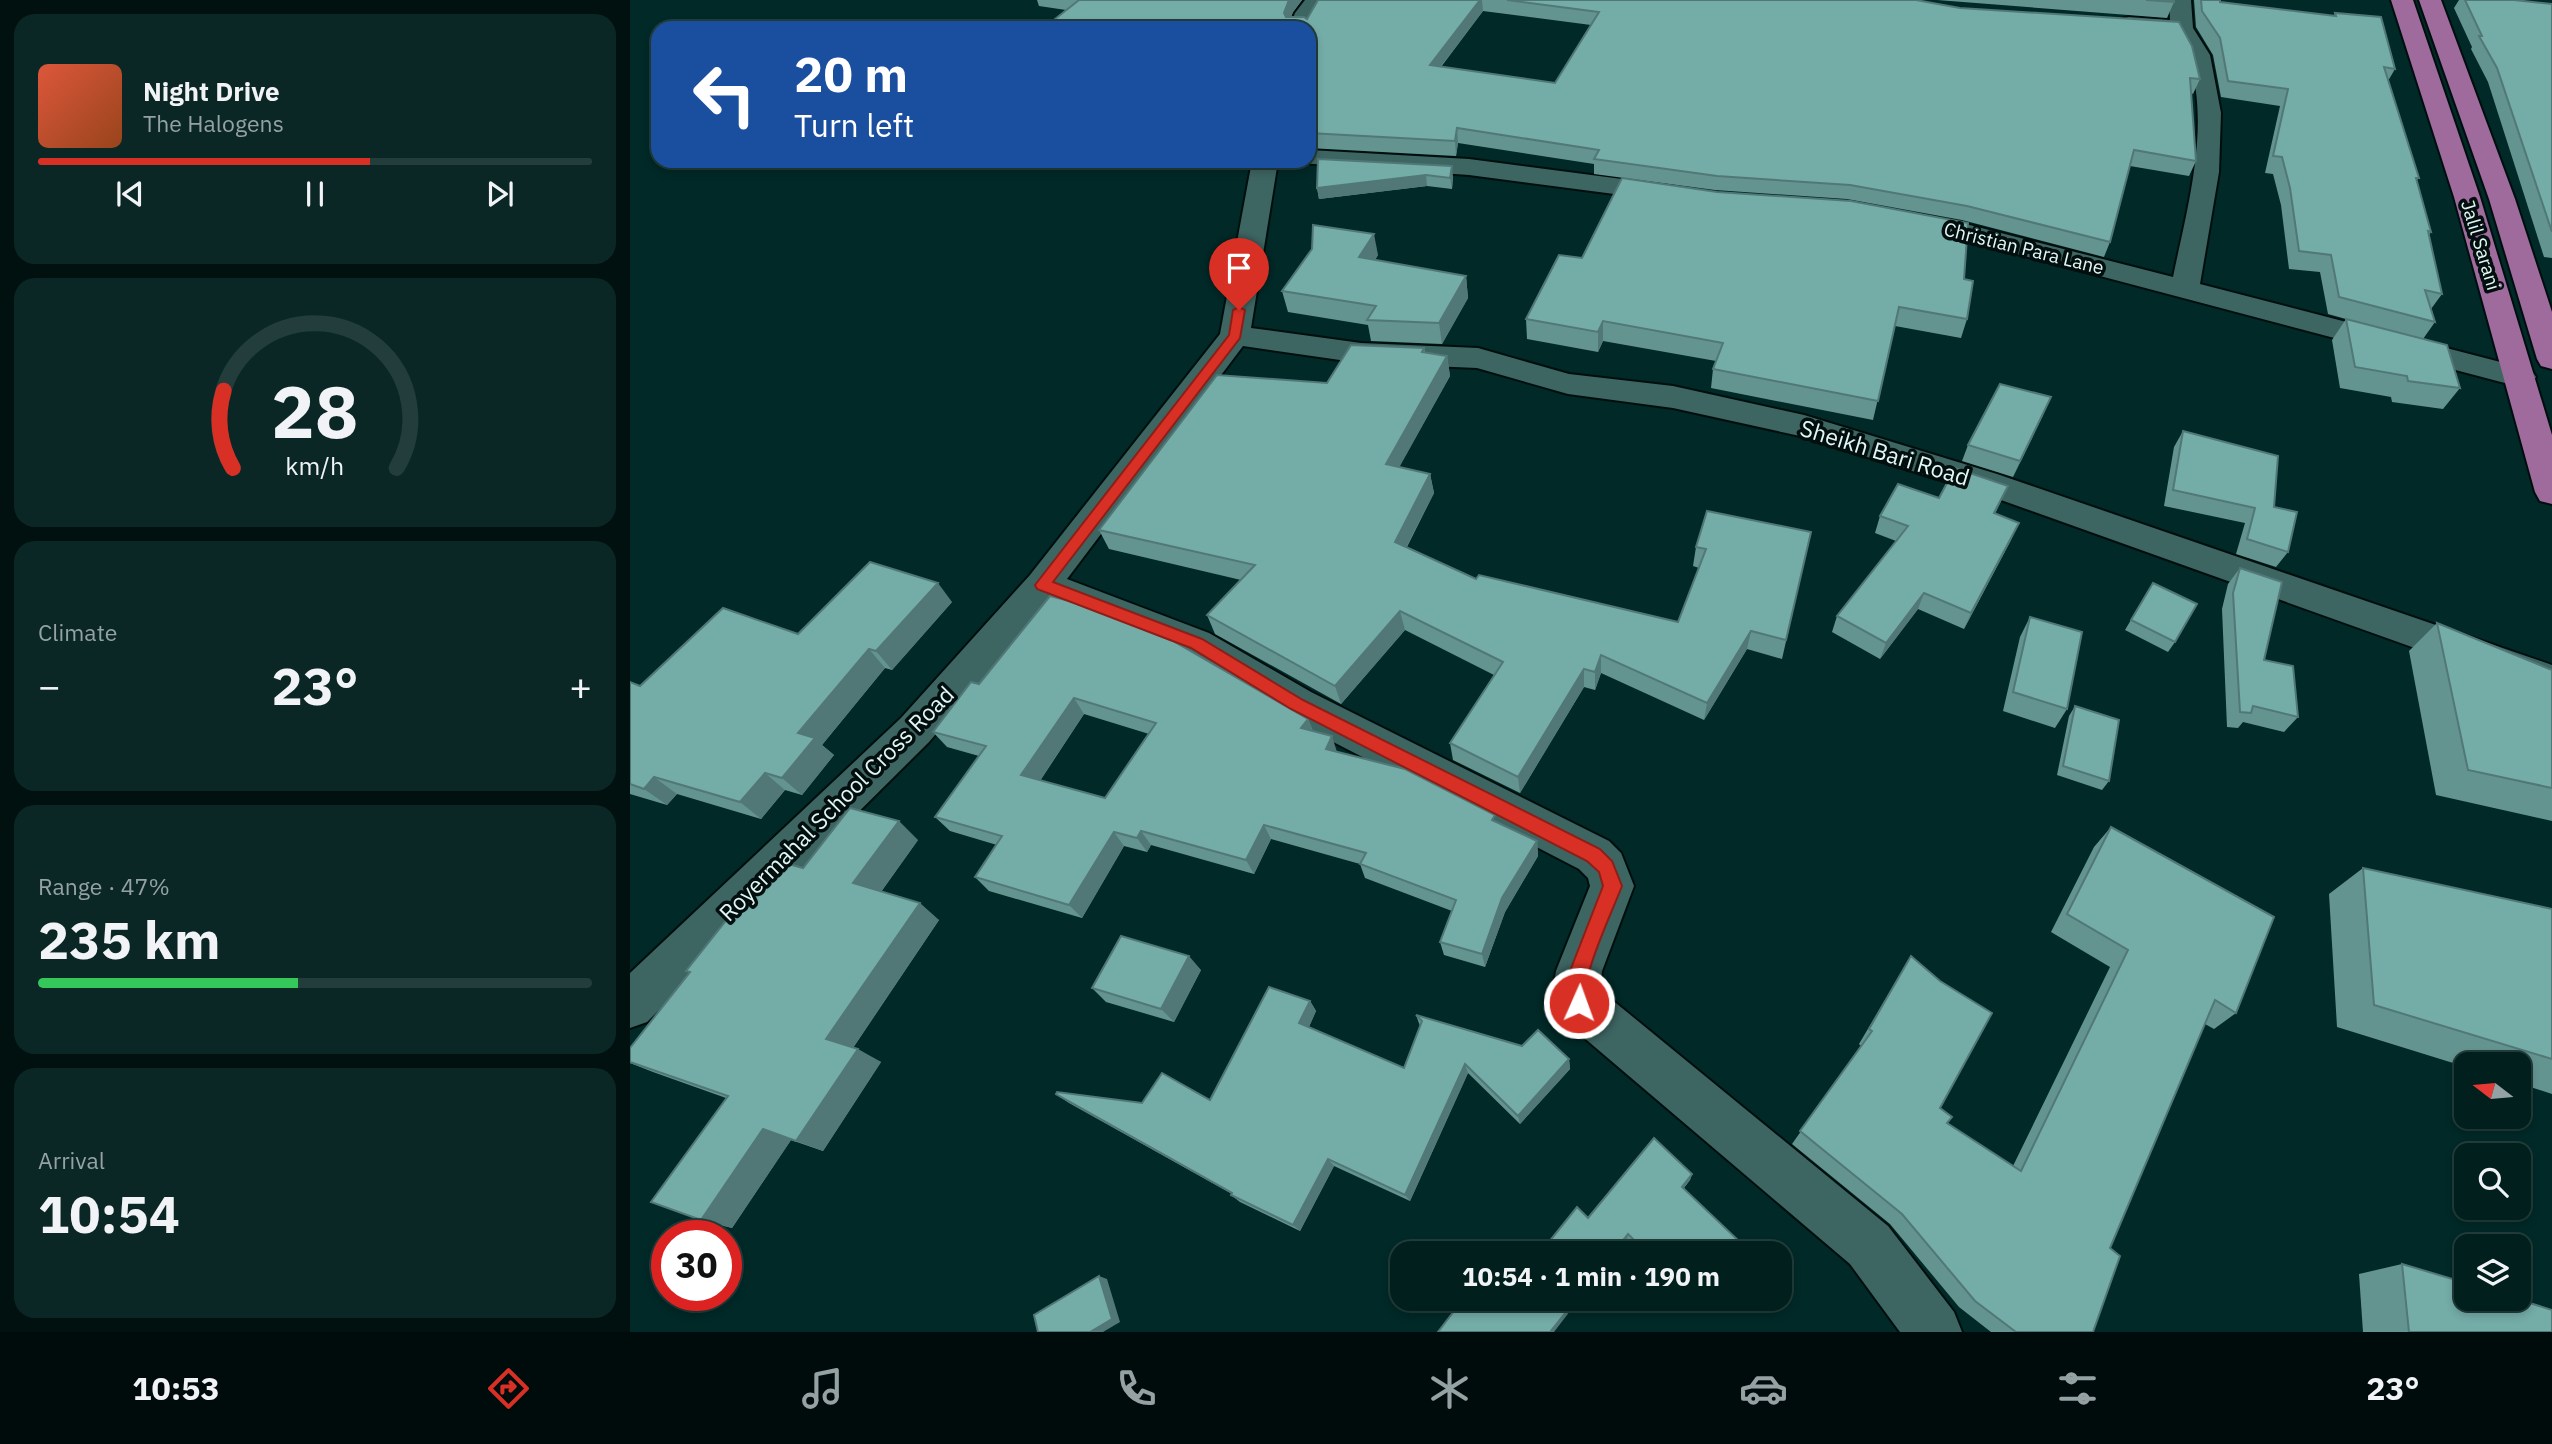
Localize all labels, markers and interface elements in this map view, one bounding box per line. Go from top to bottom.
text: 20 m [794,42,908,105]
icon: left [679,49,770,140]
text: Night Drive [143,74,280,108]
text: Turn left [794,104,914,146]
text: The Halogens [143,108,284,138]
icon: previous [111,175,149,213]
icon: pause [296,175,334,213]
icon: next [481,175,519,213]
street label: Jalil Sarani [2456,197,2506,293]
street label: Christian Para Lane [1941,216,2107,280]
pin [1209,238,1269,310]
icon: arrive [1220,249,1258,287]
text: 28 [271,364,359,459]
street label: Sheikh Bari Road [1797,412,1973,492]
text: km/h [286,449,344,482]
text: Climate [38,617,117,647]
text: 23° [272,652,358,719]
text: − [38,661,61,710]
text: + [569,661,592,710]
street label: Royermahal School Cross Road [712,679,960,927]
text: Range · 47% [38,871,170,901]
text: 235 km [38,906,220,973]
position arrow [1542,966,1616,1040]
north arrow [2454,1052,2530,1129]
map controls [2454,1052,2531,1311]
button: search [2454,1143,2531,1220]
text: Arrival [38,1145,105,1175]
text: 10:54 [38,1180,180,1247]
speed limit sign: 30 [651,1220,742,1311]
button: layers [2454,1234,2531,1311]
text: 10:54 · 1 min · 190 m [1462,1259,1720,1293]
icon: directions [484,1364,533,1413]
icon: music [798,1364,847,1413]
icon: phone [1112,1364,1161,1413]
icon: climate [1425,1364,1474,1413]
icon: car [1739,1364,1788,1413]
icon: filters [2053,1364,2102,1413]
text: 10:53 [132,1367,220,1409]
text: 23° [2366,1367,2420,1409]

